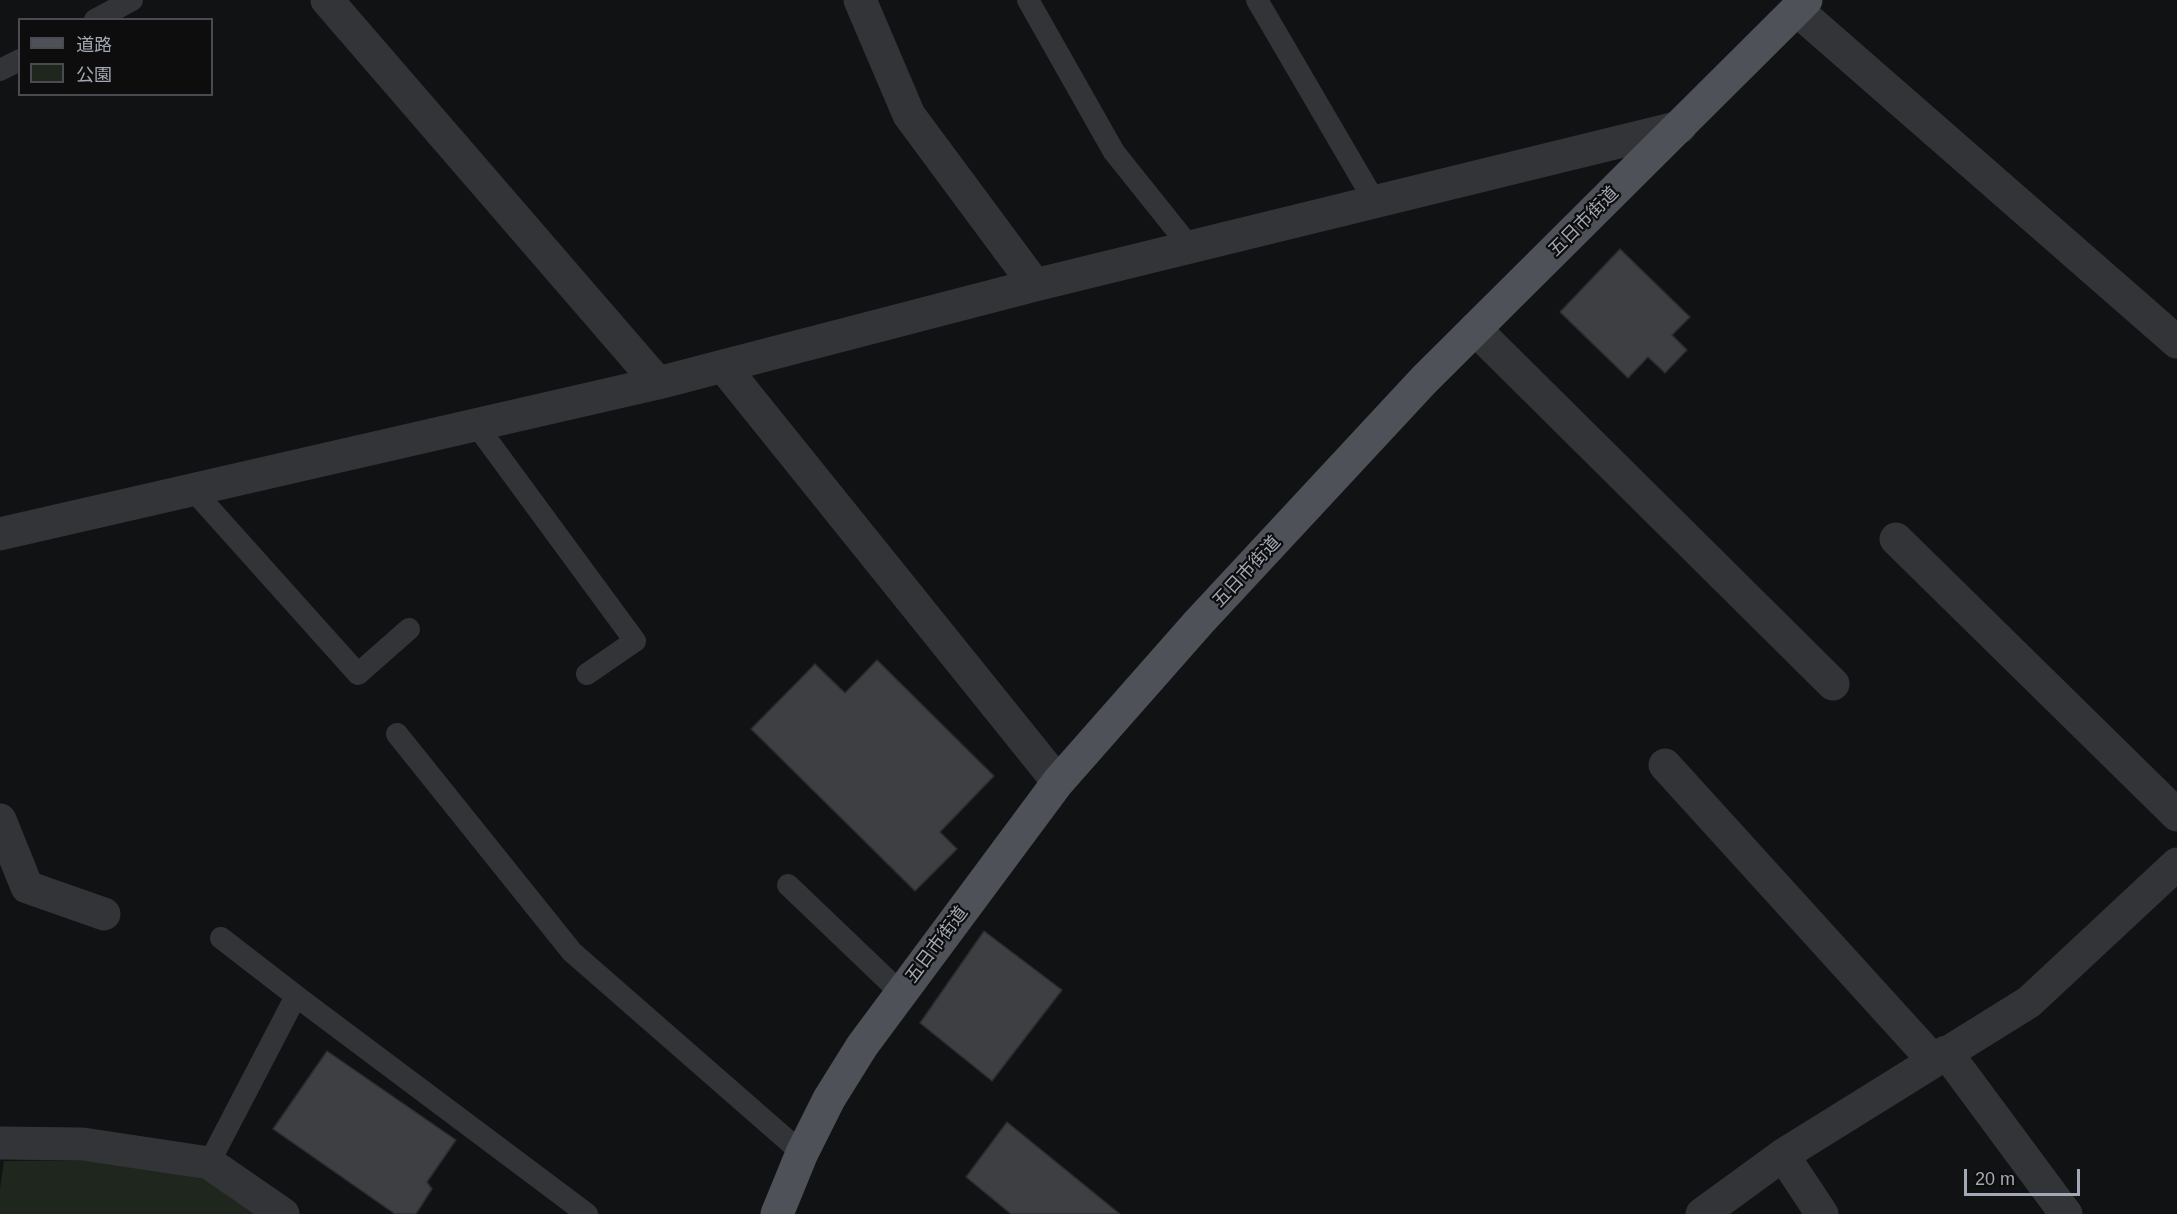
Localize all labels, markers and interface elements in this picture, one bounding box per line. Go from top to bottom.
legend [18,18,213,96]
text: 道路 [76,35,112,55]
text: 公園 [76,65,112,85]
street label: 五日市街道 [1545,183,1623,261]
street label: 五日市街道 [1208,532,1286,612]
street label: 五日市街道 [901,903,973,987]
scale bar [1967,1157,2082,1195]
text: 20 m [1975,1169,2015,1189]

